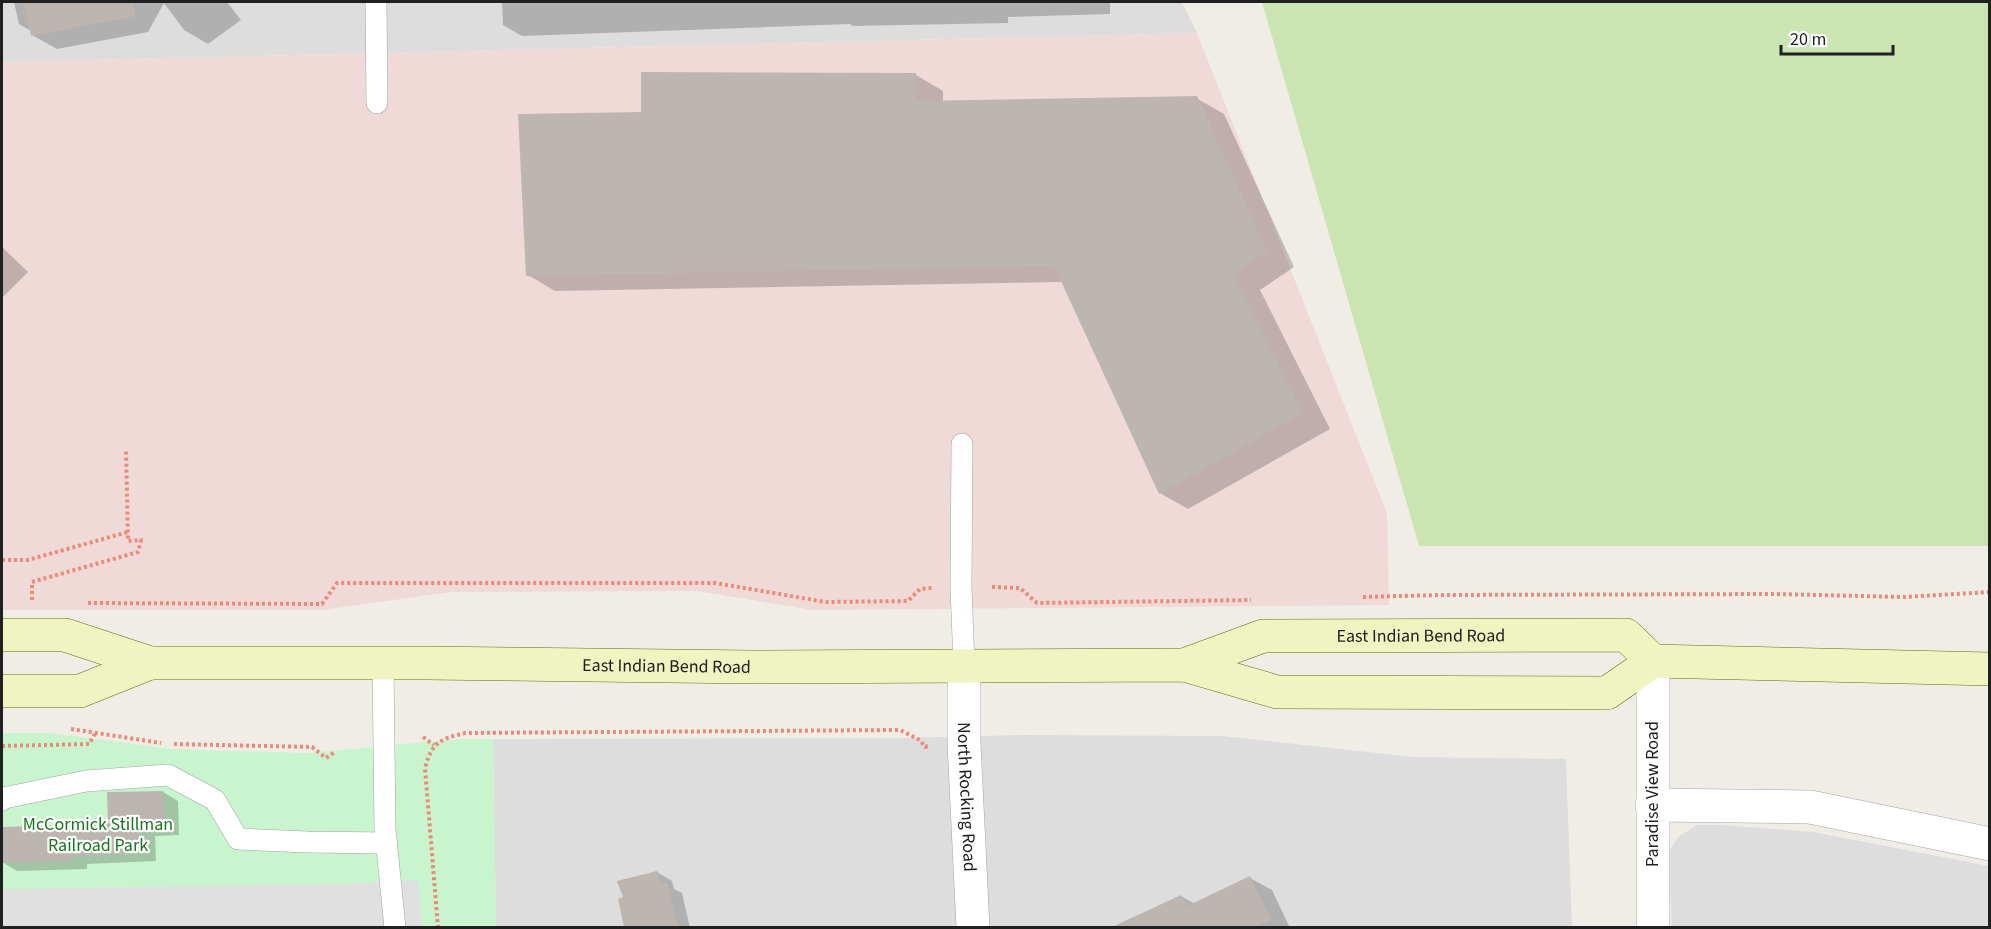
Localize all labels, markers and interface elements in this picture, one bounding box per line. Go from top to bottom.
scale bar [1781,18,1894,56]
text: 20 m [1790,27,1826,52]
street label: East Indian Bend Road [1336,623,1505,648]
street label: East Indian Bend Road [582,652,751,679]
street label: Paradise View Road [1640,721,1665,867]
street label: North Rocking Road [952,722,983,872]
park label: McCormick Stillman Railroad Park [23,812,173,858]

